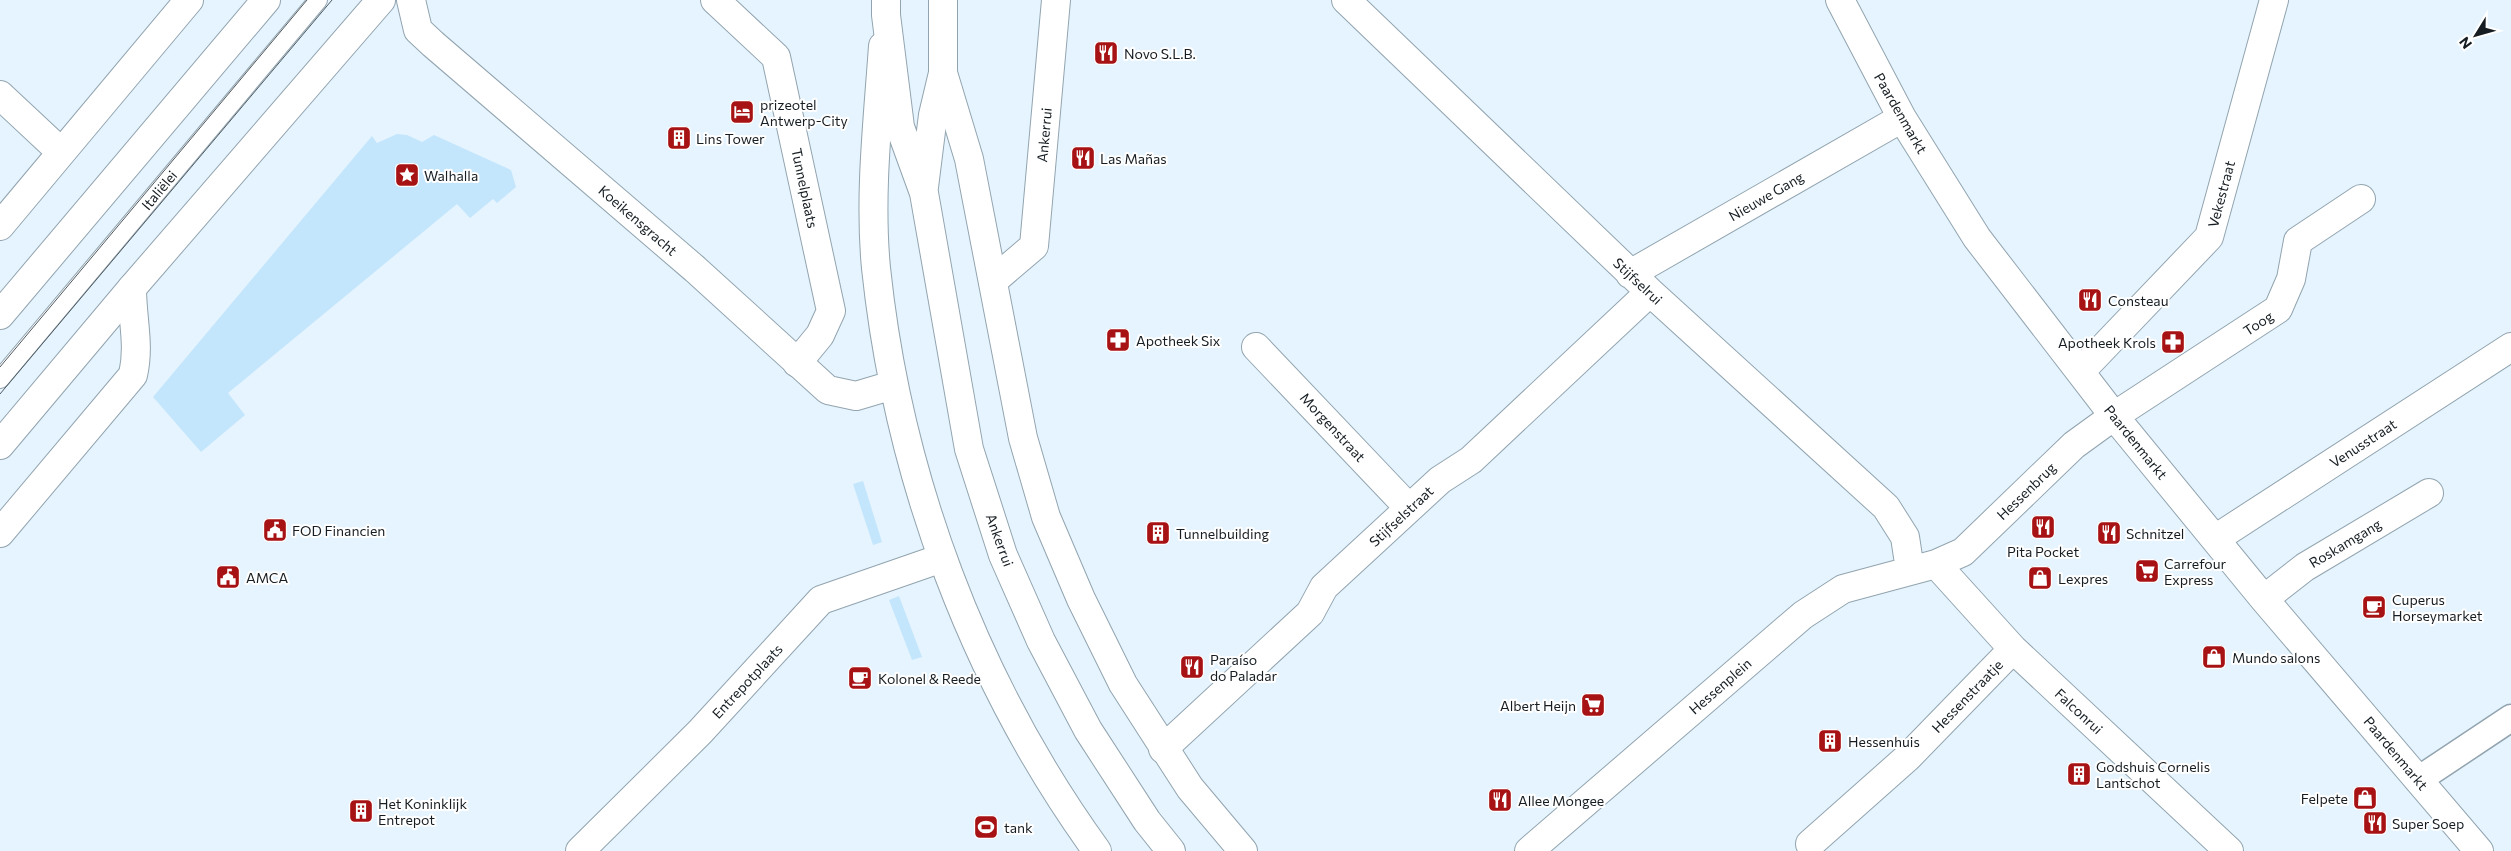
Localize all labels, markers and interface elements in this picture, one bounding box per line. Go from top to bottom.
north arrow [2451,10,2501,60]
text: N [2455,34,2475,52]
restaurant icon: Novo S.L.B. [1093,40,1119,66]
place label: Novo S.L.B. [1124,45,1196,62]
street label: Paardenmarkt [1871,69,1931,157]
place label: prizeotel Antwerp-City [760,96,848,129]
hotel icon: prizeotel Antwerp-City [729,99,755,125]
street label: Ankerrui [1033,107,1055,163]
building icon: Lins Tower [666,125,692,151]
place label: Lins Tower [696,130,765,147]
restaurant icon: Las Mañas [1070,145,1096,171]
street label: Tunnelplaats [788,147,822,229]
place label: Las Mañas [1100,150,1167,167]
street label: Vekestraat [2204,158,2238,229]
place icon: Walhalla [394,162,420,188]
street label: Italiëlei [138,167,180,213]
place label: Walhalla [424,167,478,184]
street label: Nieuwe Gang [1726,168,1807,224]
street label: Koeikensgracht [595,181,681,259]
street label: Stijfselrui [1610,254,1666,308]
restaurant icon: Consteau [2077,287,2103,313]
place label: Consteau [2108,292,2168,309]
street label: Toog [2240,307,2276,339]
pharmacy icon: Apotheek Six [1105,327,1131,353]
pharmacy icon: Apotheek Krols [2160,329,2186,355]
place label: Apotheek Six [1136,332,1221,349]
place label: Apotheek Krols [2058,334,2156,351]
street label: Morgenstraat [1297,389,1369,465]
street label: Paardenmarkt [2101,401,2171,483]
street label: Venusstraat [2326,415,2400,471]
street label: Hessenbrug [1993,458,2059,523]
street label: Stijfselstraat [1365,482,1437,550]
street label: Ankerrui [983,511,1017,569]
restaurant icon: Pita Pocket [2030,514,2056,540]
street label: Roskamgang [2306,515,2384,571]
public building icon: FOD Financien [262,517,288,543]
building icon: Tunnelbuilding [1145,520,1171,546]
restaurant icon: Schnitzel [2096,520,2122,546]
place label: FOD Financien [292,522,385,539]
place label: Tunnelbuilding [1176,525,1270,542]
place label: Schnitzel [2126,525,2184,542]
place label: Pita Pocket [2007,543,2079,560]
place label: Carrefour Express [2164,555,2227,588]
supermarket icon: Carrefour Express [2134,558,2160,584]
public building icon: AMCA [215,564,241,590]
shop icon: Lexpres [2027,565,2053,591]
place label: AMCA [246,569,288,586]
place label: Lexpres [2058,570,2108,587]
place label: Cuperus Horseymarket [2392,591,2483,624]
cafe icon: Cuperus Horseymarket [2361,594,2387,620]
street label: Entrepotplaats [708,640,786,722]
shop icon: Mundo salons [2201,644,2227,670]
place label: Mundo salons [2232,649,2320,666]
place label: Paraíso do Paladar [1210,651,1278,684]
restaurant icon: Paraíso do Paladar [1179,654,1205,680]
street label: Hessenplein [1685,654,1755,718]
street label: Hessenstraatje [1928,656,2006,736]
cafe icon: Kolonel & Reede [847,665,873,691]
place label: Kolonel & Reede [878,670,981,687]
street label: Falconrui [2052,685,2106,737]
supermarket icon: Albert Heijn [1580,692,1606,718]
place label: Albert Heijn [1500,697,1576,714]
street label: Paardenmarkt [2360,713,2432,793]
building icon: Hessenhuis [1817,728,1843,754]
place label: Hessenhuis [1848,733,1920,750]
place label: Godshuis Cornelis Lantschot [2096,758,2210,791]
building icon: Godshuis Cornelis Lantschot [2066,761,2092,787]
shop icon: Felpete [2352,785,2378,811]
restaurant icon: Allee Mongee [1487,787,1513,813]
place label: Felpete [2301,790,2348,807]
place label: Allee Mongee [1518,792,1604,809]
place label: Het Koninklijk Entrepot [378,795,467,828]
building icon: Het Koninklijk Entrepot [348,798,374,824]
restaurant icon: Super Soep [2362,810,2388,836]
sports icon: tank [973,814,999,840]
place label: Super Soep [2392,815,2464,832]
place label: tank [1004,819,1033,836]

